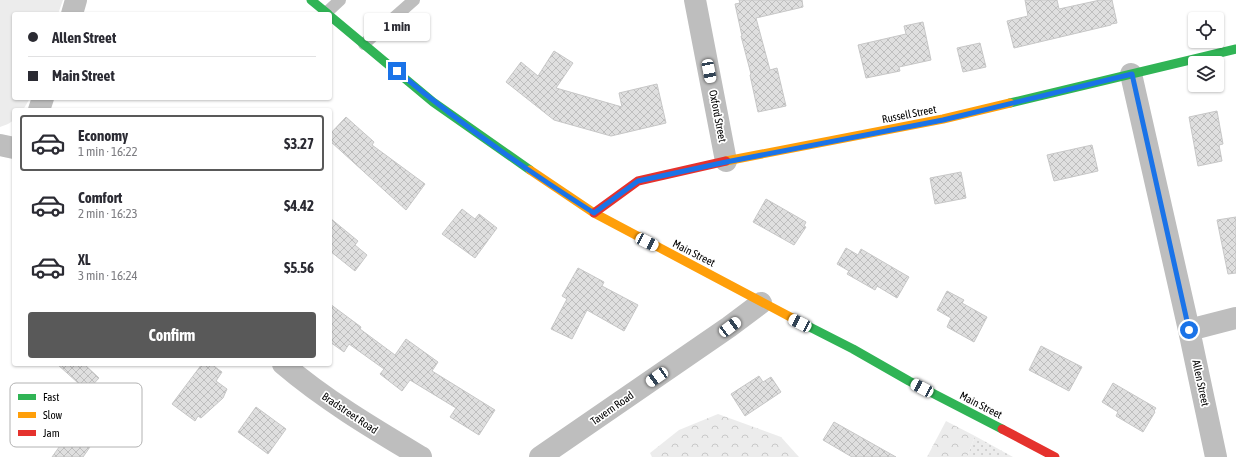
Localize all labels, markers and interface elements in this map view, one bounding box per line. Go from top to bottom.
map controls [1188,12,1224,92]
button: locate [1188,12,1224,48]
callout: 1 min [364,13,430,41]
text: 1 min [384,19,410,34]
text: Allen Street [52,29,116,46]
button: layers [1188,56,1224,92]
car [701,58,717,84]
route end [388,62,406,80]
text: Main Street [52,67,115,84]
street label: Oxford Street [707,89,729,143]
street label: Russell Street [881,103,937,125]
icon: car [30,125,66,161]
text: Economy [78,127,128,144]
text: $3.27 [284,135,314,152]
text: 1 min · 16:22 [78,144,138,159]
icon: car [30,187,66,223]
text: Comfort [78,189,122,206]
text: $4.42 [284,197,314,214]
text: 2 min · 16:23 [78,206,138,221]
car [634,231,660,253]
street label: Main Street [671,237,717,269]
icon: car [30,249,66,285]
text: XL [78,251,91,268]
text: $5.56 [284,259,314,276]
text: 3 min · 16:24 [78,268,138,283]
button: Confirm [28,312,316,358]
car [787,312,813,334]
car [717,315,743,339]
route start [1180,321,1198,339]
street label: Allen Street [1190,359,1212,407]
car [644,365,670,389]
car [909,377,935,399]
legend [10,383,142,447]
street label: Tavern Road [588,389,636,427]
street label: Main Street [958,389,1004,421]
street label: Bradstreet Road [320,390,380,436]
text: Fast [43,391,59,403]
text: Slow [43,409,62,421]
text: Jam [43,427,60,439]

